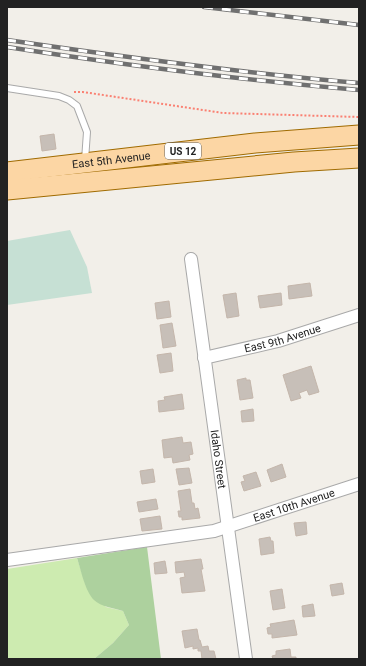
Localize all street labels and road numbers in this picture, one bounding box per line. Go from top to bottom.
road number: US 12 [165,143,201,159]
street label: East 5th Avenue [71,149,151,171]
street label: East 9th Avenue [243,321,323,355]
street label: Idaho Street [208,429,229,490]
street label: East 10th Avenue [251,486,337,524]

